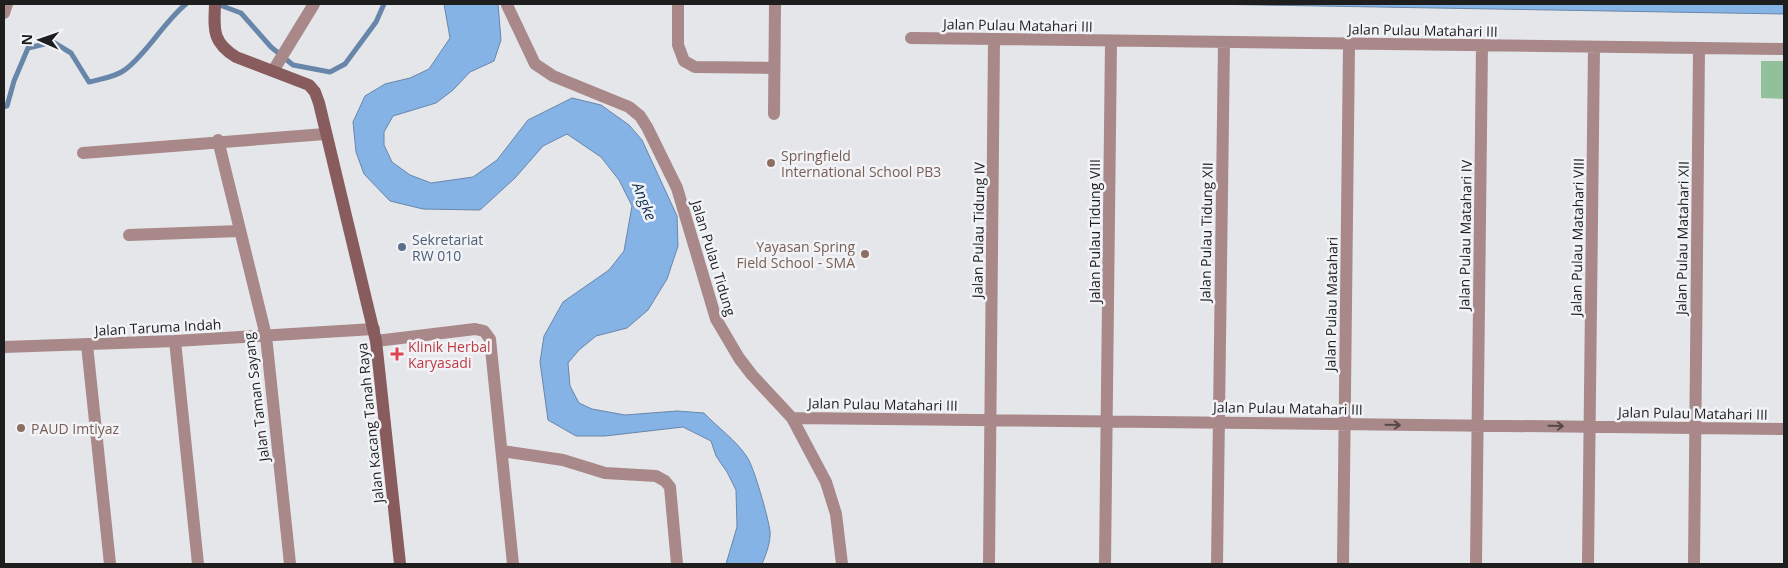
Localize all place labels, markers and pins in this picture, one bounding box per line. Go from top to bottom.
place label: Springfield International School PB3 [781,146,941,181]
marker: Springfield International School PB3 [765,157,777,169]
place label: Sekretariat RW 010 [412,230,483,265]
place label: Yayasan Spring Field School - SMA [736,237,855,272]
marker: Sekretariat RW 010 [396,241,408,253]
marker: Yayasan Spring Field School - SMA [859,248,871,260]
place label: Klinik Herbal Karyasadi [408,337,491,372]
marker: Klinik Herbal Karyasadi [390,347,404,361]
place label: PAUD Imtiyaz [31,419,119,438]
marker: PAUD Imtiyaz [15,422,27,434]

